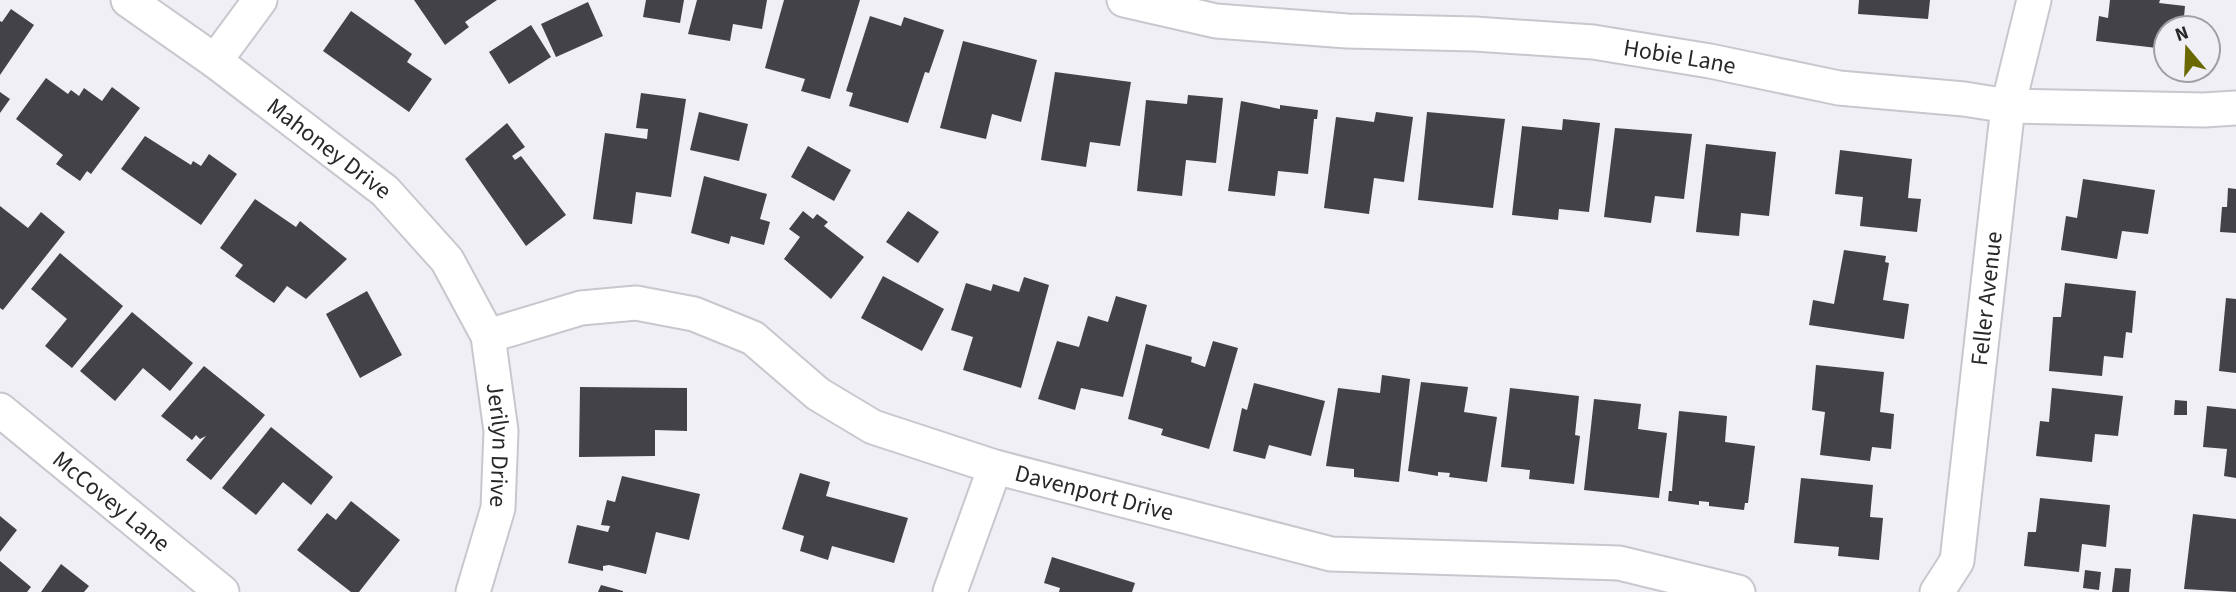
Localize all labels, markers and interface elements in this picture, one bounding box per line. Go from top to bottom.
north arrow [2152,14,2222,84]
text: N [2172,20,2192,49]
street label: Hobie Lane [1621,30,1739,84]
street label: Mahoney Drive [259,90,399,208]
street label: Feller Avenue [1962,230,2012,367]
street label: Jerilyn Drive [477,380,518,508]
street label: McCovey Lane [45,443,177,561]
street label: Davenport Drive [1011,456,1177,531]

